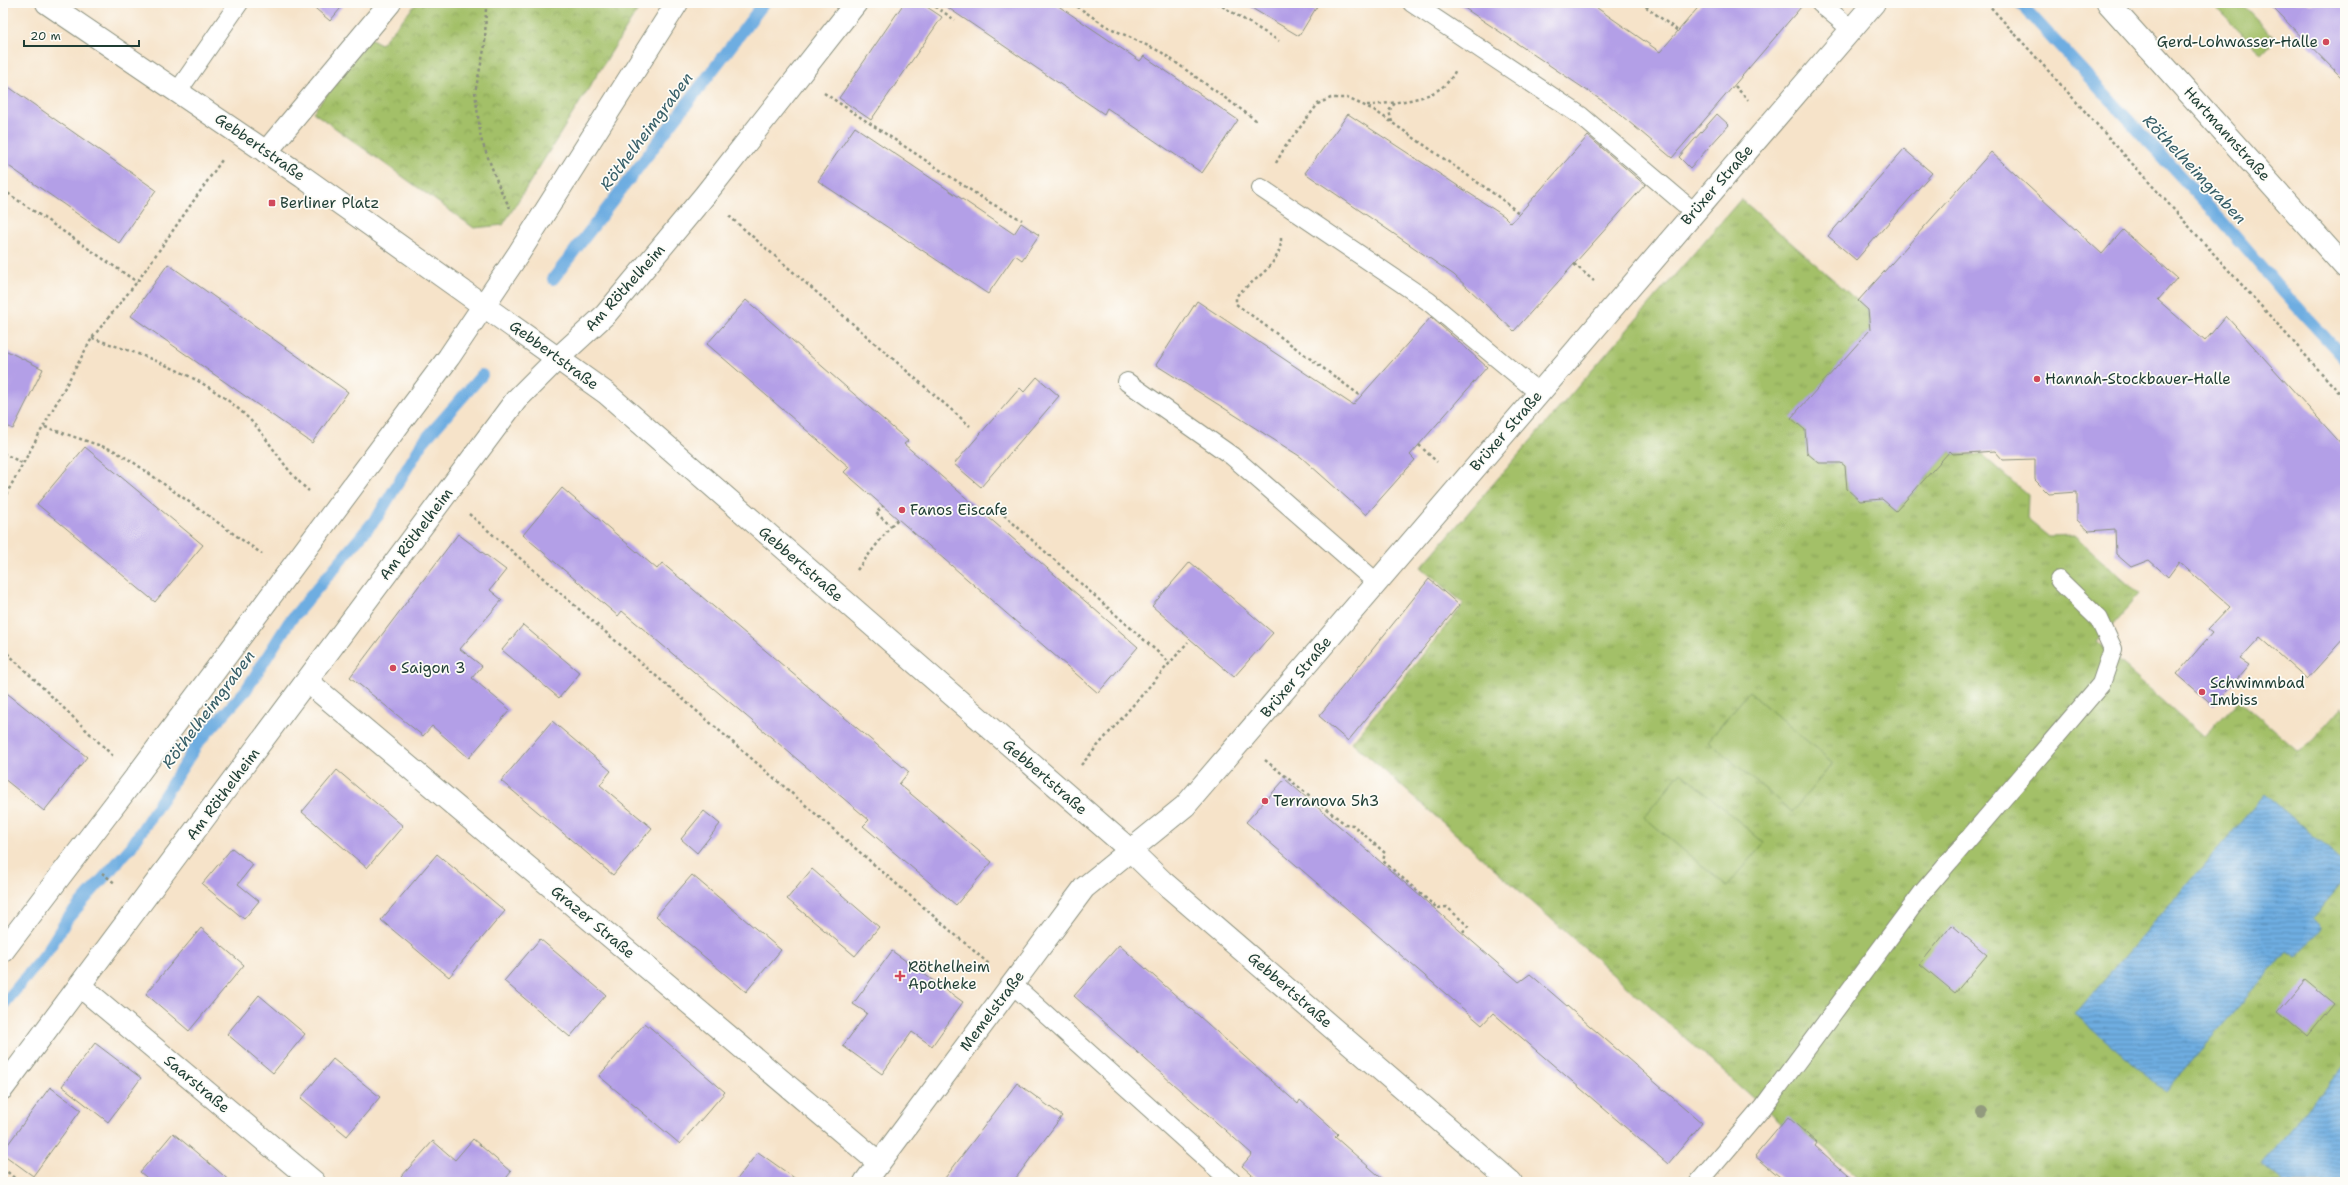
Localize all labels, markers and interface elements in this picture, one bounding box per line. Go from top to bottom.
scale bar [24,22,139,48]
text: 20 m [30,28,61,44]
place label: Gerd-Lohwasser-Halle [2157,32,2318,52]
marker: Gerd-Lohwasser-Halle [2321,37,2331,47]
water label: Röthelheimgraben [595,68,698,195]
street label: Hartmannstraße [2179,83,2275,185]
street label: Gebbertstraße [211,108,309,186]
water label: Röthelheimgraben [2138,110,2251,229]
street label: Brüxer Straße [1676,140,1758,230]
place label: Berliner Platz [280,193,379,213]
marker: Berliner Platz [267,198,277,208]
street label: Am Röthelheim [581,240,669,336]
street label: Gebbertstraße [505,316,603,394]
place label: Hannah-Stockbauer-Halle [2045,369,2231,389]
marker: Hannah-Stockbauer-Halle [2032,374,2042,384]
street label: Brüxer Straße [1465,386,1547,476]
street label: Am Röthelheim [375,484,457,584]
place label: Fanos Eiscafe [910,500,1008,520]
marker: Fanos Eiscafe [897,505,907,515]
street label: Gebbertstraße [754,522,848,606]
street label: Brüxer Straße [1256,632,1336,722]
water label: Röthelheimgraben [157,646,260,773]
place label: Saigon 3 [401,658,465,678]
marker: Saigon 3 [388,663,398,673]
place label: Schwimmbad Imbiss [2210,673,2305,710]
marker: Schwimmbad Imbiss [2197,687,2207,697]
street label: Gebbertstraße [998,735,1092,819]
street label: Am Röthelheim [182,744,264,844]
place label: Terranova 5h3 [1273,791,1379,811]
marker: Terranova 5h3 [1260,796,1270,806]
street label: Grazer Straße [547,881,639,963]
street label: Gebbertstraße [1243,948,1337,1032]
place label: Röthelheim Apotheke [908,957,990,994]
street label: Memelstraße [955,967,1029,1055]
marker: Röthelheim Apotheke [895,971,905,981]
street label: Saarstraße [160,1051,234,1117]

